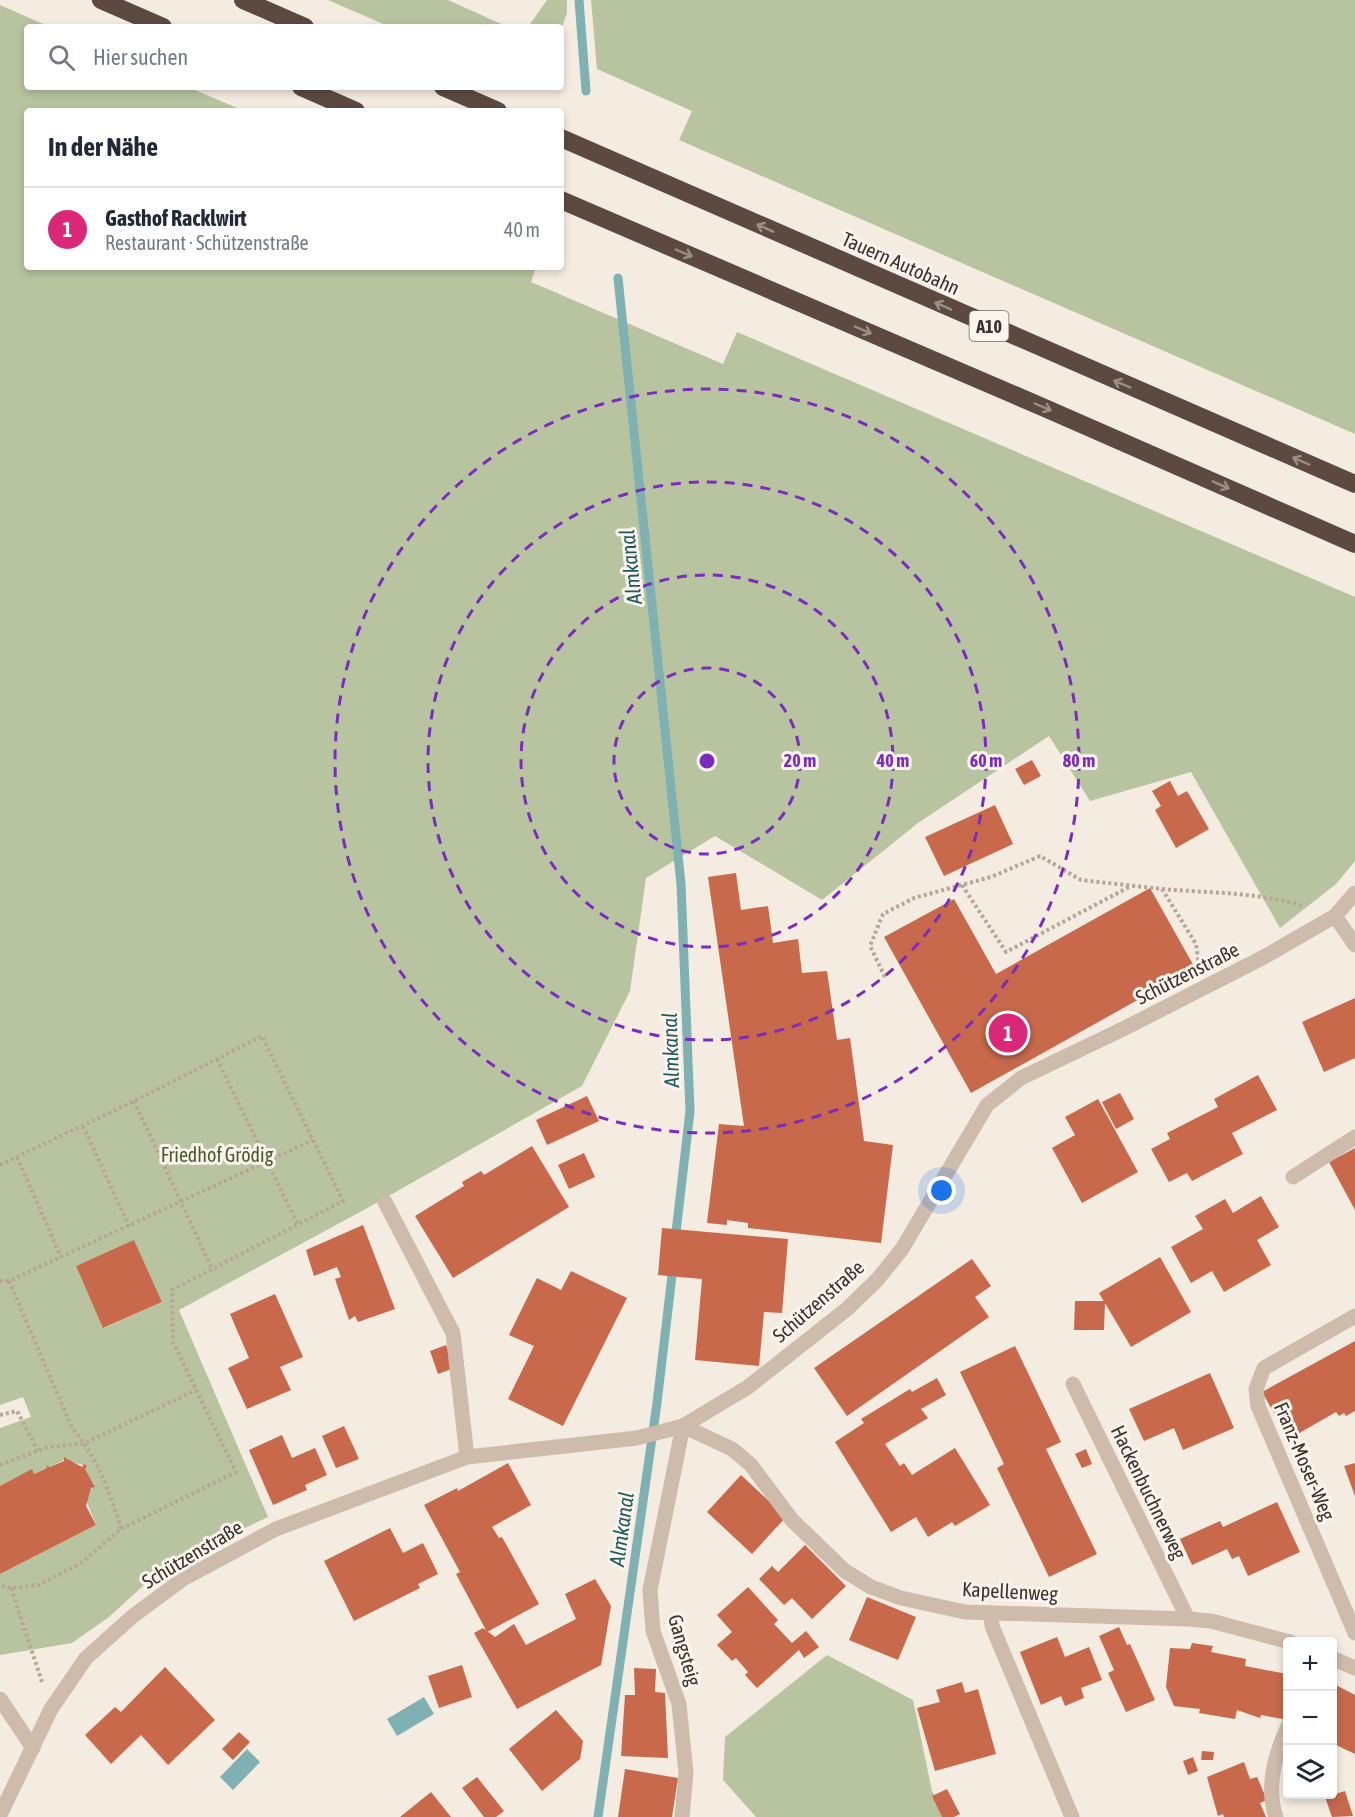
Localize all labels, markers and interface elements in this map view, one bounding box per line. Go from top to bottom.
search box [24,24,564,90]
icon: search [45,41,78,74]
text: Hier suchen [93,44,188,70]
text: In der Nähe [48,132,158,162]
text: Gasthof Racklwirt [105,205,247,231]
text: 1 [63,218,72,241]
text: 40 m [504,218,540,241]
one-way arrow [756,222,774,233]
street label: Tauern Autobahn [839,227,963,299]
text: Restaurant · Schützenstraße [105,231,309,254]
one-way arrow [675,248,693,259]
one-way arrow [935,300,953,311]
road number: A10 [970,311,1008,341]
one-way arrow [854,325,872,336]
one-way arrow [1114,377,1132,389]
one-way arrow [1033,402,1051,413]
one-way arrow [1293,455,1311,466]
one-way arrow [1212,480,1230,492]
water label: Almkanal [614,528,646,607]
text: 20 m [784,750,816,771]
text: 40 m [876,750,909,771]
text: 60 m [970,750,1002,771]
text: 80 m [1063,750,1095,771]
centre of rings [697,751,717,771]
street label: Schützenstraße [1132,937,1242,1009]
pin: 1 [988,1010,1028,1056]
water label: Almkanal [657,1012,683,1089]
park label: Friedhof Grödig [161,1143,274,1166]
your location [927,1176,956,1205]
street label: Schützenstraße [768,1255,868,1347]
street label: Franz-Moser-Weg [1270,1399,1340,1524]
street label: Hackenbuchnerweg [1107,1421,1191,1563]
water label: Almkanal [604,1490,638,1569]
street label: Schützenstraße [138,1515,246,1593]
street label: Kapellenweg [962,1577,1059,1605]
street label: Gangsteig [664,1612,706,1689]
map controls [1283,1637,1337,1799]
button: + [1283,1637,1337,1691]
button: − [1283,1691,1337,1745]
button: layers [1283,1745,1337,1799]

